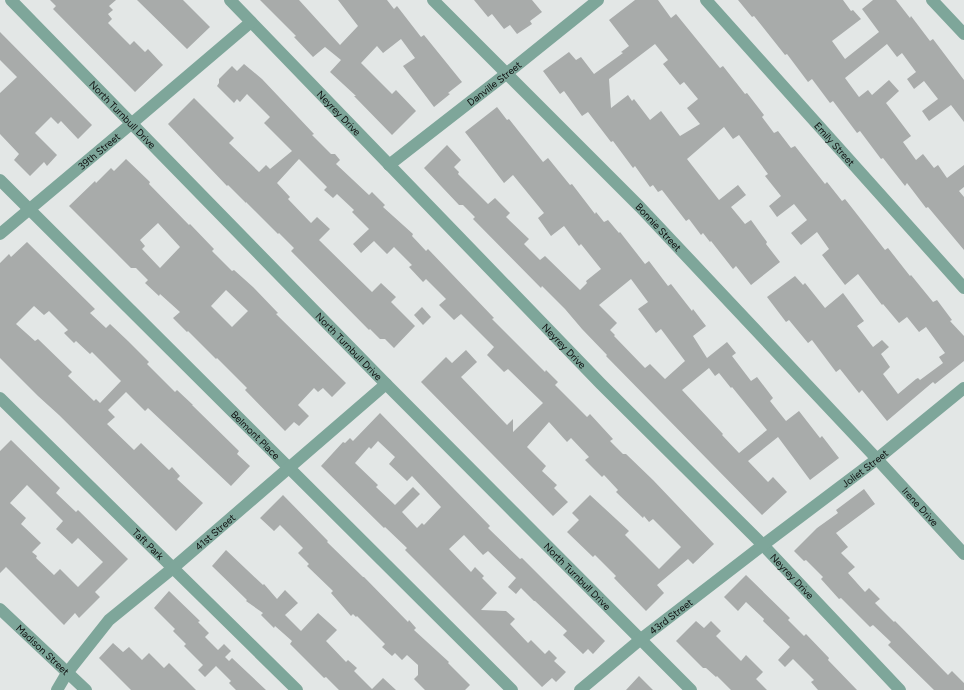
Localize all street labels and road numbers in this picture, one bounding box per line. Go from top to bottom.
street label: Danville Street [464,58,524,109]
street label: North Turnbull Drive [87,78,159,152]
street label: Neyrey Drive [314,88,364,139]
street label: Emily Street [812,119,858,169]
street label: 39th Street [75,130,123,172]
street label: Bonnie Street [633,200,685,254]
street label: North Turnbull Drive [313,310,386,383]
street label: Neyrey Drive [539,321,589,372]
street label: Belmont Place [229,408,283,462]
street label: Joliet Street [839,446,891,490]
street label: Irene Drive [899,484,942,529]
street label: 41st Street [192,511,238,553]
street label: Taft Park [130,526,167,562]
street label: North Turnbull Drive [541,540,614,613]
street label: Neyrey Drive [768,550,817,602]
street label: 43rd Street [646,595,695,637]
street label: Madison Street [14,621,72,678]

